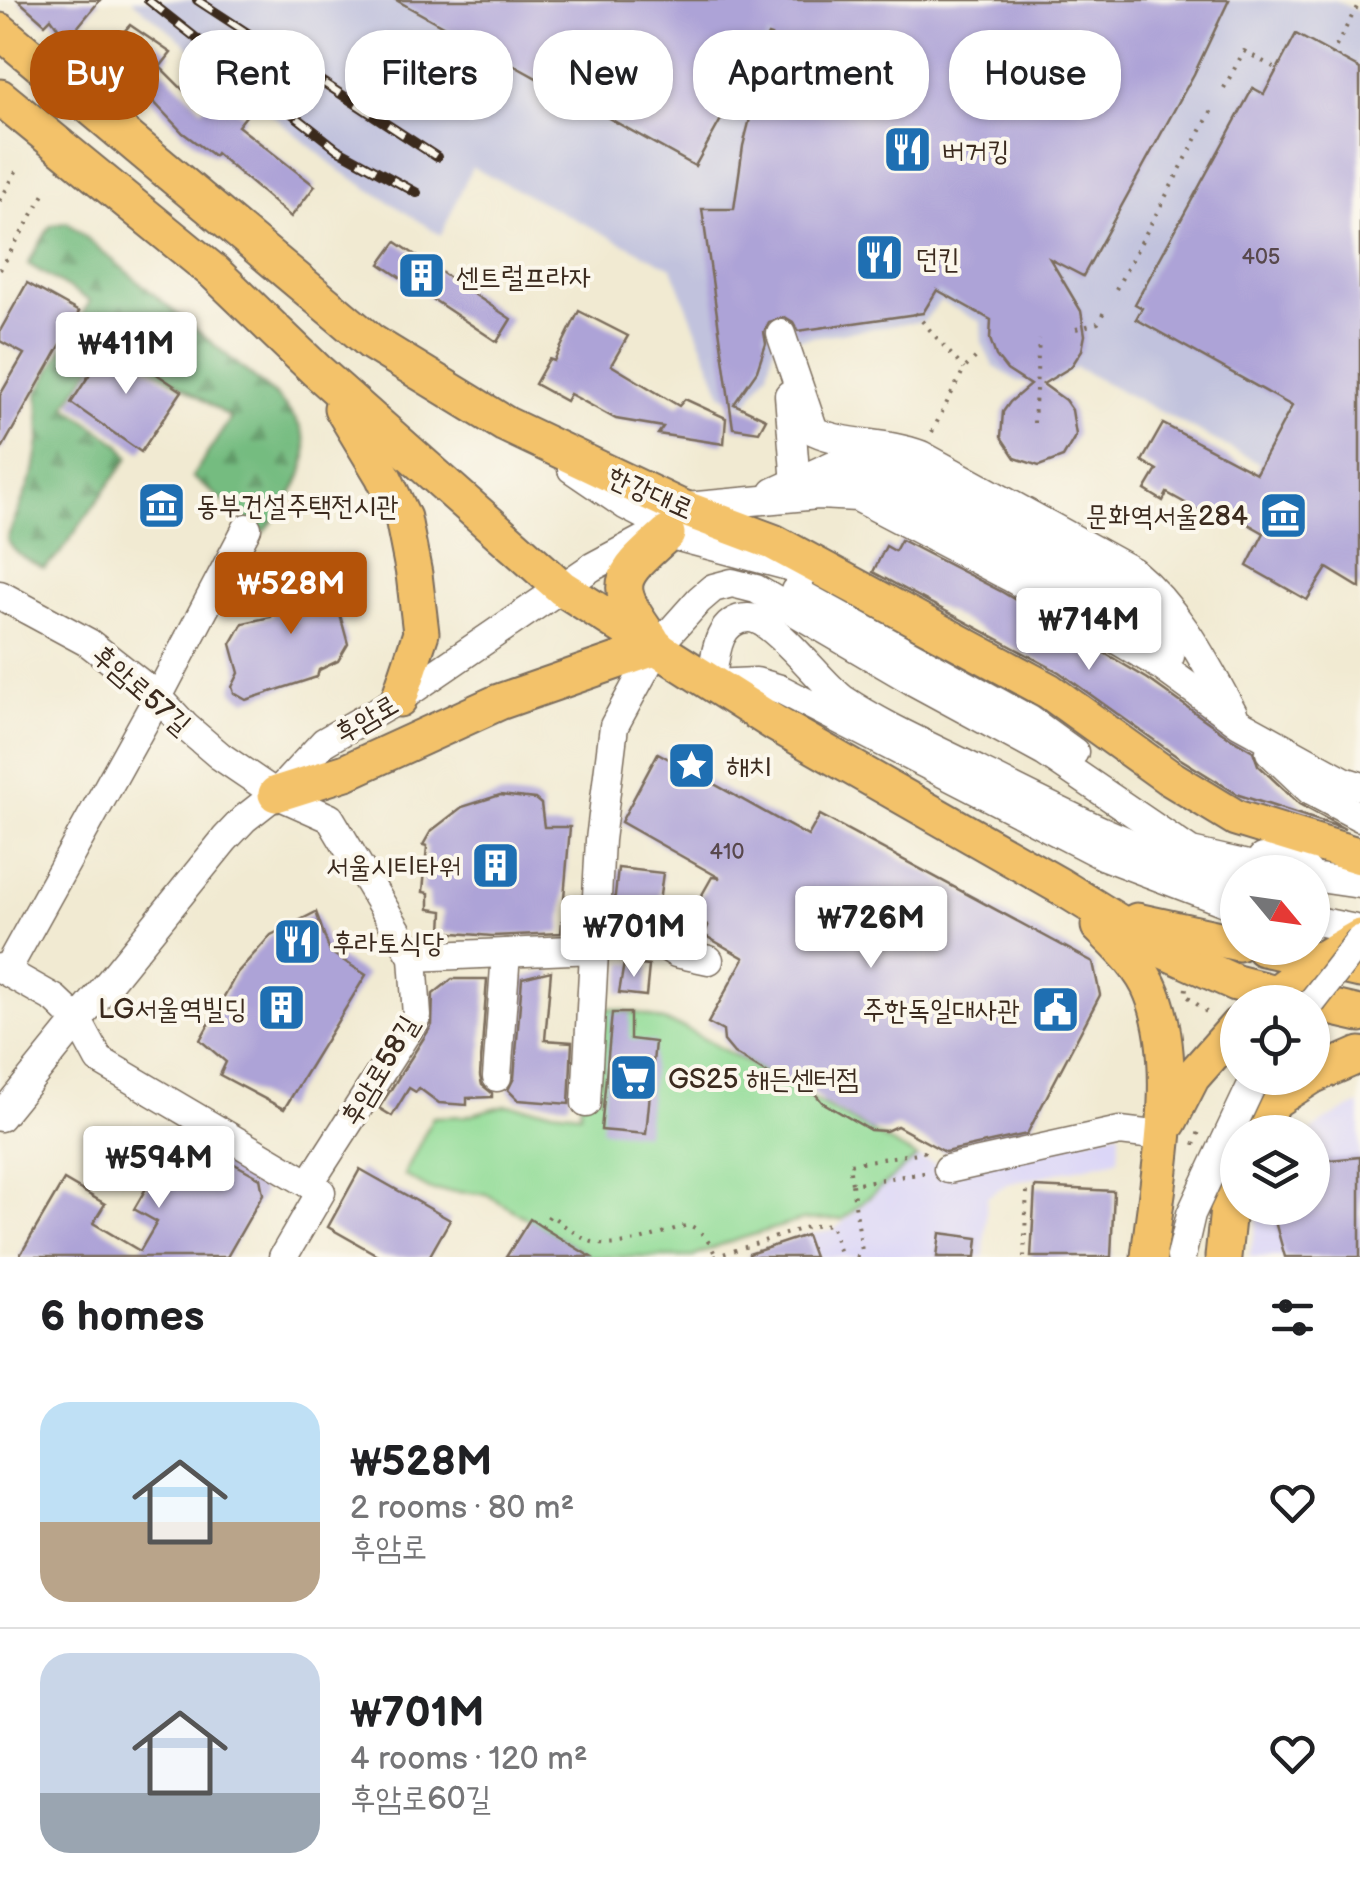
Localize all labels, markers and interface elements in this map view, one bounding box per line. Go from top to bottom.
chip: Buy [30,30,159,120]
chip: Rent [179,30,325,120]
chip: Filters [345,30,513,120]
chip: New [533,30,673,120]
chip: Apartment [693,30,929,120]
chip: House [949,30,1121,120]
restaurant icon: 버거킹 [881,124,933,176]
place label: 버거킹 [942,135,1010,168]
restaurant icon: 던킨 [854,232,906,284]
place label: 던킨 [915,243,960,276]
house number: 405 [1242,244,1280,271]
building icon: 센트럴프라자 [395,250,447,302]
place label: 센트럴프라자 [456,261,591,294]
pin: ₩411M [56,312,196,397]
text: ₩411M [78,325,174,364]
street label: 한강대로 [603,460,698,527]
museum icon: 동부건설주택전시관 [135,479,187,531]
museum icon: 문화역서울284 [1257,489,1309,541]
place label: 동부건설주택전시관 [196,490,399,523]
place label: 문화역서울284 [1085,500,1248,533]
pin: ₩528M [221,552,361,637]
text: ₩528M [237,565,345,604]
pin: ₩714M [1019,588,1159,673]
text: ₩714M [1038,601,1140,640]
street label: 후암로57길 [85,638,197,742]
street label: 후암로 [329,688,404,750]
place icon: 해치 [665,739,717,791]
place label: 해치 [726,750,771,783]
house number: 410 [710,839,744,866]
building icon: 서울시티타워 [470,840,522,892]
place label: 서울시티타워 [326,851,461,884]
north arrow [1220,855,1330,965]
map controls [1220,855,1330,1225]
pin: ₩726M [801,886,941,971]
pin: ₩701M [564,895,704,980]
text: ₩726M [817,899,925,938]
text: ₩701M [583,908,685,947]
restaurant icon: 후라토식당 [271,916,323,968]
place label: 후라토식당 [332,927,445,960]
building icon: LG서울역빌딩 [256,982,308,1034]
public building icon: 주한독일대사관 [1029,983,1081,1035]
button: locate [1220,985,1330,1095]
place label: LG서울역빌딩 [98,993,247,1026]
place label: 주한독일대사관 [862,994,1020,1027]
street label: 후암로58길 [335,1010,426,1132]
supermarket icon: GS25 해든센터점 [607,1052,659,1104]
place label: GS25 해든센터점 [668,1063,859,1096]
button: layers [1220,1115,1330,1225]
pin: ₩594M [89,1126,229,1211]
text: ₩594M [105,1139,213,1178]
icon: filters [1265,1290,1320,1345]
text: 6 homes [40,1292,204,1343]
text: ₩528M [350,1437,492,1488]
icon: home [120,1442,240,1562]
icon: heart [1265,1475,1320,1530]
text: 2 rooms · 80 m² [350,1489,574,1528]
text: 후암로 [350,1529,427,1568]
text: ₩701M [350,1688,485,1739]
icon: home [120,1693,240,1813]
icon: heart [1265,1726,1320,1781]
text: 4 rooms · 120 m² [350,1740,588,1779]
text: 후암로60길 [350,1780,491,1819]

